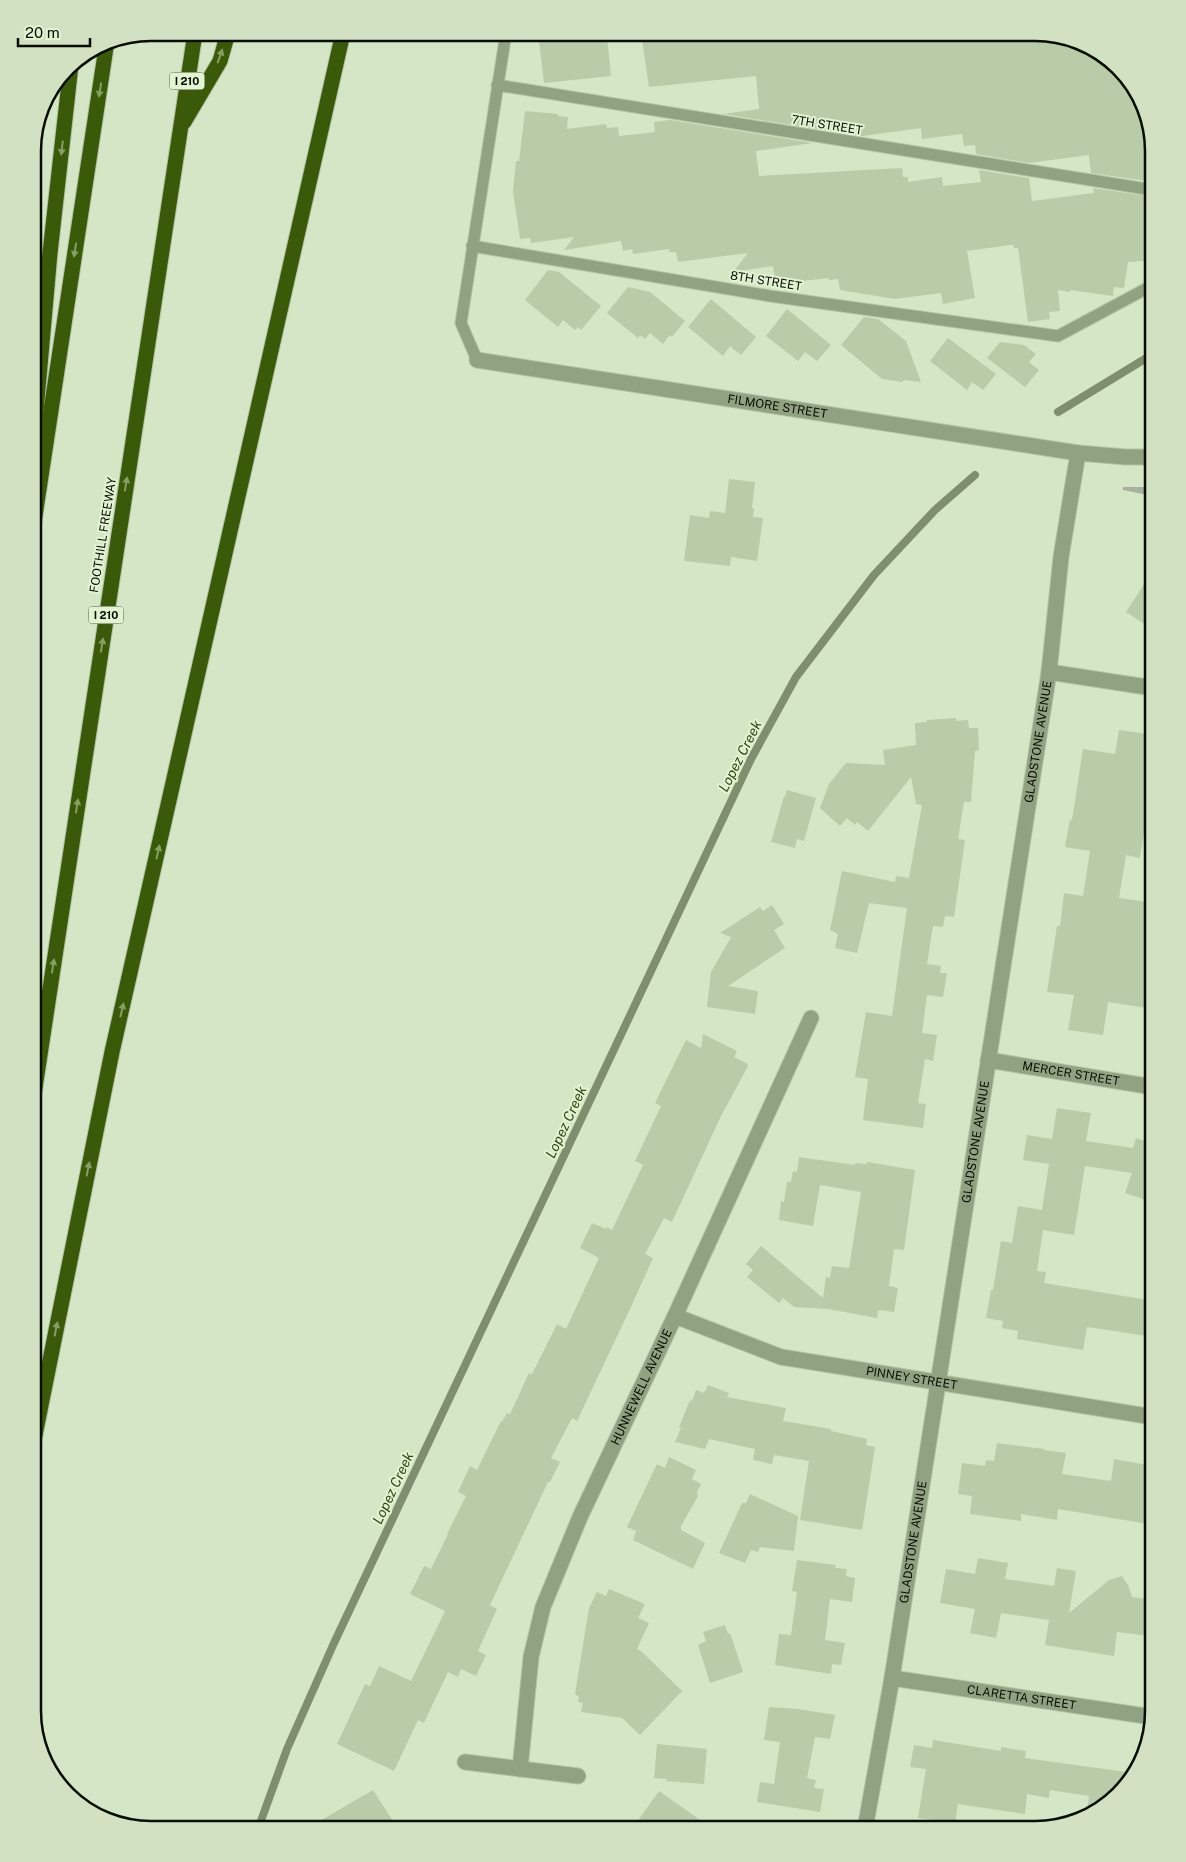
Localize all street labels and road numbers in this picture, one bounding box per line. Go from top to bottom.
road number: I 210 [170,72,204,90]
street label: 7TH STREET [790,112,864,138]
street label: 8TH STREET [729,268,803,294]
street label: FILMORE STREET [727,392,828,421]
street label: FOOTHILL FREEWAY [87,476,119,594]
road number: I 210 [88,606,124,624]
street label: GLADSTONE AVENUE [1022,680,1055,804]
street label: MERCER STREET [1021,1059,1121,1088]
street label: GLADSTONE AVENUE [959,1080,992,1204]
street label: HUNNEWELL AVENUE [608,1327,675,1447]
street label: PINNEY STREET [865,1364,958,1392]
street label: GLADSTONE AVENUE [897,1480,930,1604]
street label: CLARETTA STREET [966,1682,1077,1713]

